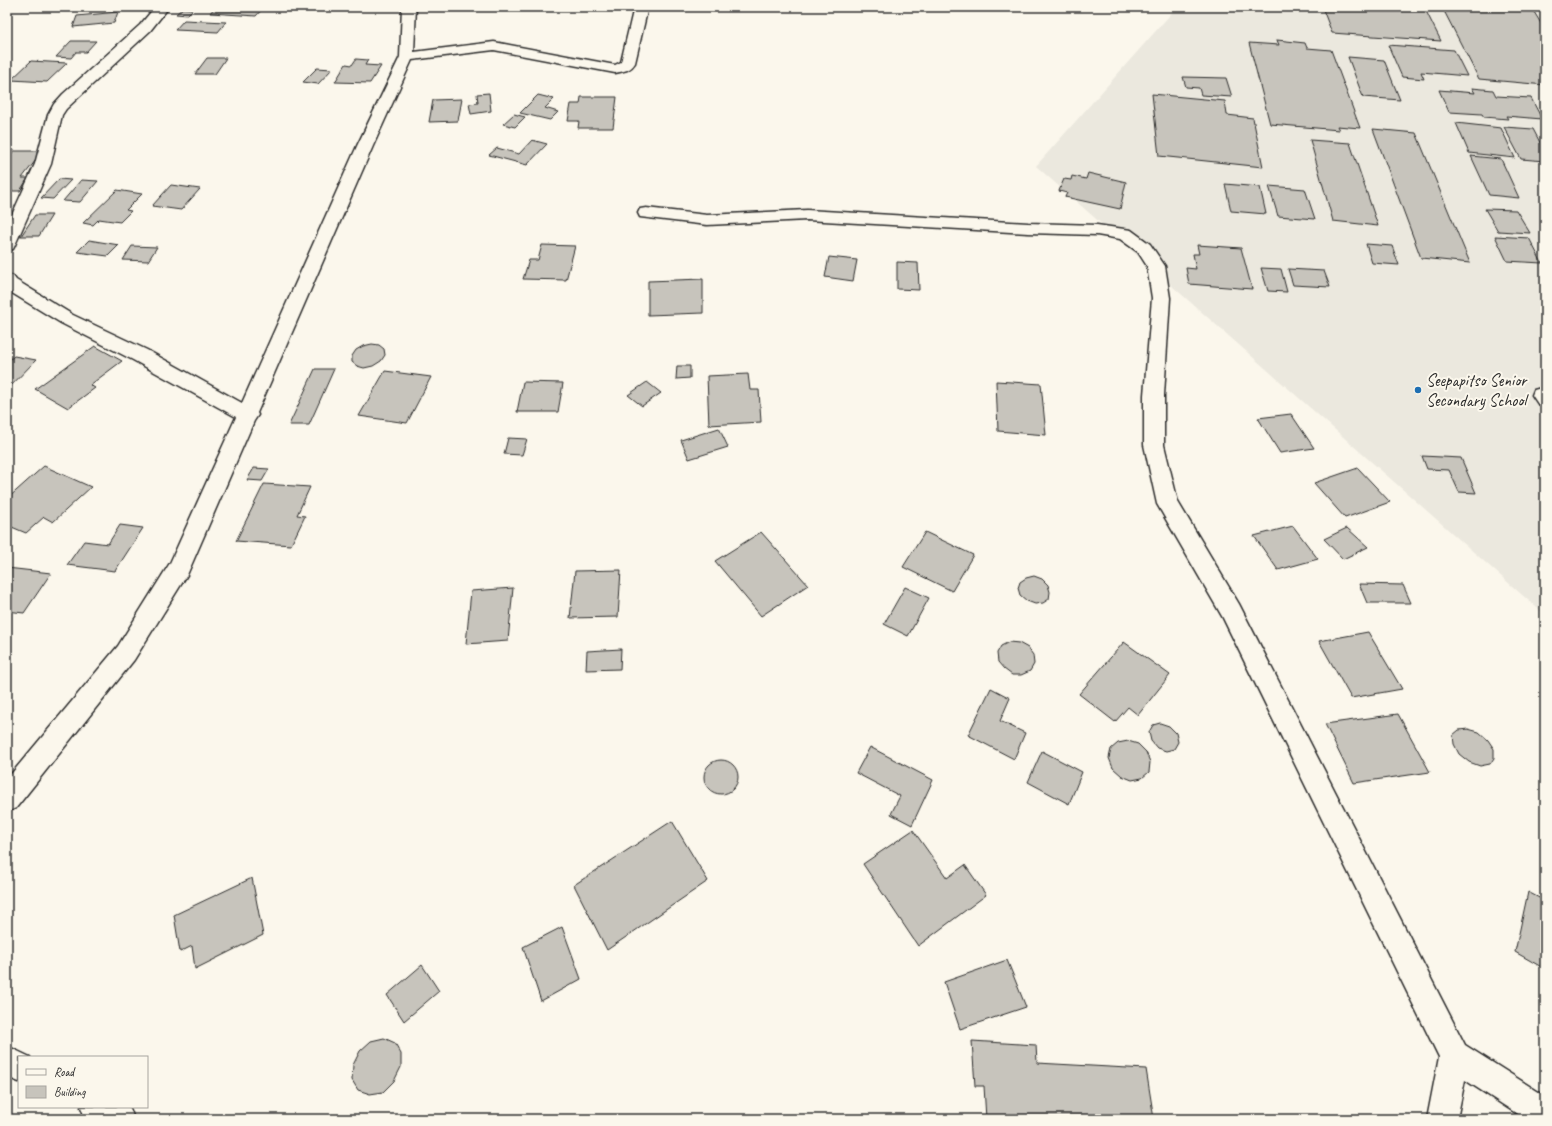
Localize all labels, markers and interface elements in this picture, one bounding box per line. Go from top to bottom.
place label: Seepapitso Senior Secondary School [1426,370,1529,411]
marker: Seepapitso Senior Secondary School [1413,385,1423,395]
legend [18,1056,148,1108]
text: Road [54,1064,76,1080]
text: Building [54,1084,86,1100]

